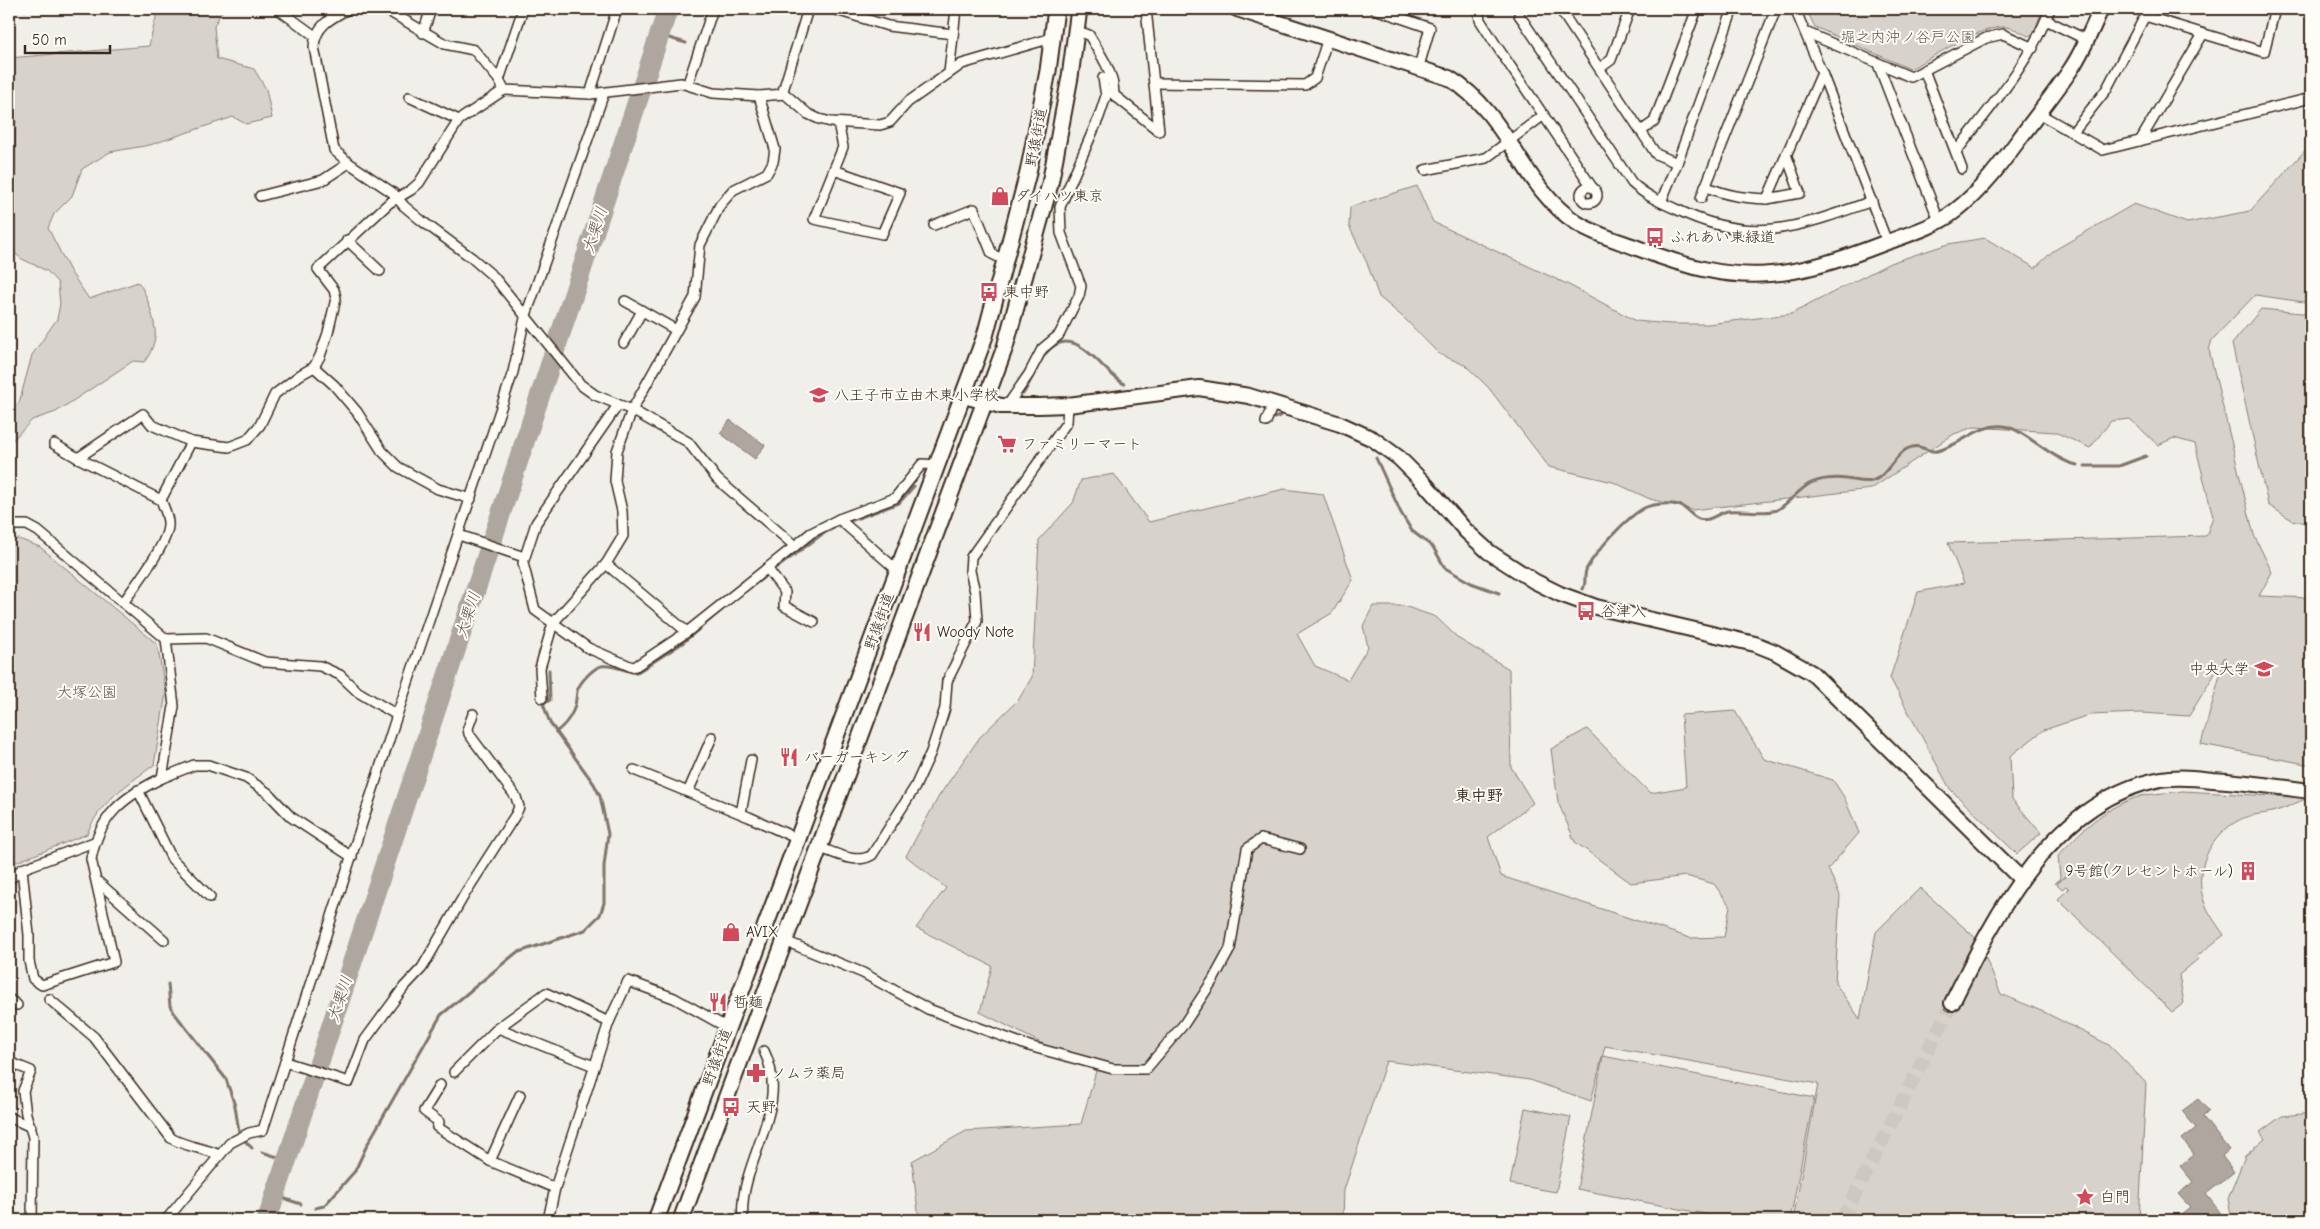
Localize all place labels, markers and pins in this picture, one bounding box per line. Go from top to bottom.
shop icon: ダイハツ東京 [989,185,1011,207]
place label: ダイハツ東京 [1015,187,1104,205]
bus stop icon: ふれあい東緑道 [1644,226,1666,248]
place label: ふれあい東緑道 [1670,228,1775,246]
bus stop icon: 東中野 [978,281,1000,303]
place label: 東中野 [1004,283,1049,301]
school or university icon: 八王子市立由木東小学校 [808,384,830,406]
place label: 八王子市立由木東小学校 [834,386,999,404]
supermarket icon: ファミリーマート [996,433,1018,455]
place label: ファミリーマート [1022,435,1142,453]
bus stop icon: 谷津入 [1575,600,1597,622]
place label: 谷津入 [1601,602,1646,620]
restaurant icon: Woody Note [911,621,933,643]
place label: Woody Note [937,623,1014,641]
school or university icon: 中央大学 [2253,658,2275,680]
place label: 中央大学 [2189,660,2249,678]
restaurant icon: バーガーキング [778,746,800,768]
place label: バーガーキング [804,748,909,766]
building icon: 9号館(クレセントホール) [2237,860,2259,882]
place label: 9号館(クレセントホール) [2066,862,2233,880]
shop icon: AVIX [720,921,742,943]
place label: AVIX [746,923,778,941]
restaurant icon: 哲麺 [707,991,729,1013]
place label: 哲麺 [733,993,763,1011]
pharmacy icon: ノムラ薬局 [745,1062,767,1084]
place label: ノムラ薬局 [771,1064,846,1082]
bus stop icon: 天野 [720,1096,742,1118]
place label: 天野 [746,1098,776,1116]
place icon: 白門 [2074,1186,2096,1208]
place label: 白門 [2100,1188,2130,1206]

